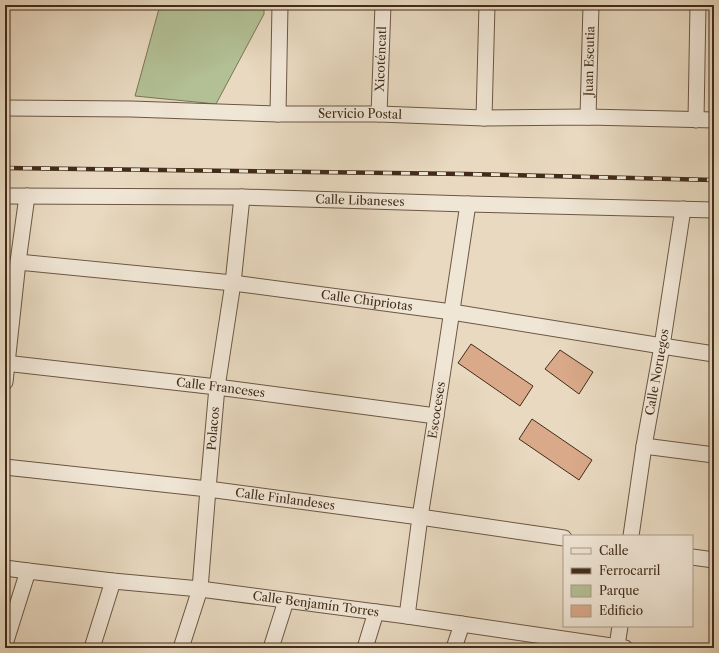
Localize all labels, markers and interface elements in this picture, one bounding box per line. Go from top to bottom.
street label: Xicoténcatl [372,25,389,93]
street label: Juan Escutia [581,25,597,98]
street label: Servicio Postal [318,106,403,122]
street label: Calle Libaneses [315,191,405,209]
street label: Calle Chipriotas [320,287,414,314]
street label: Calle Noruegos [642,328,672,417]
street label: Calle Franceses [175,374,266,400]
street label: Escoceses [425,381,448,440]
street label: Polacos [203,406,222,451]
street label: Calle Finlandeses [234,485,336,513]
legend [563,535,693,627]
text: Calle [599,543,629,558]
text: Ferrocarril [599,563,661,578]
text: Parque [599,583,640,598]
street label: Calle Benjamín Torres [252,588,380,619]
text: Edificio [599,603,643,618]

